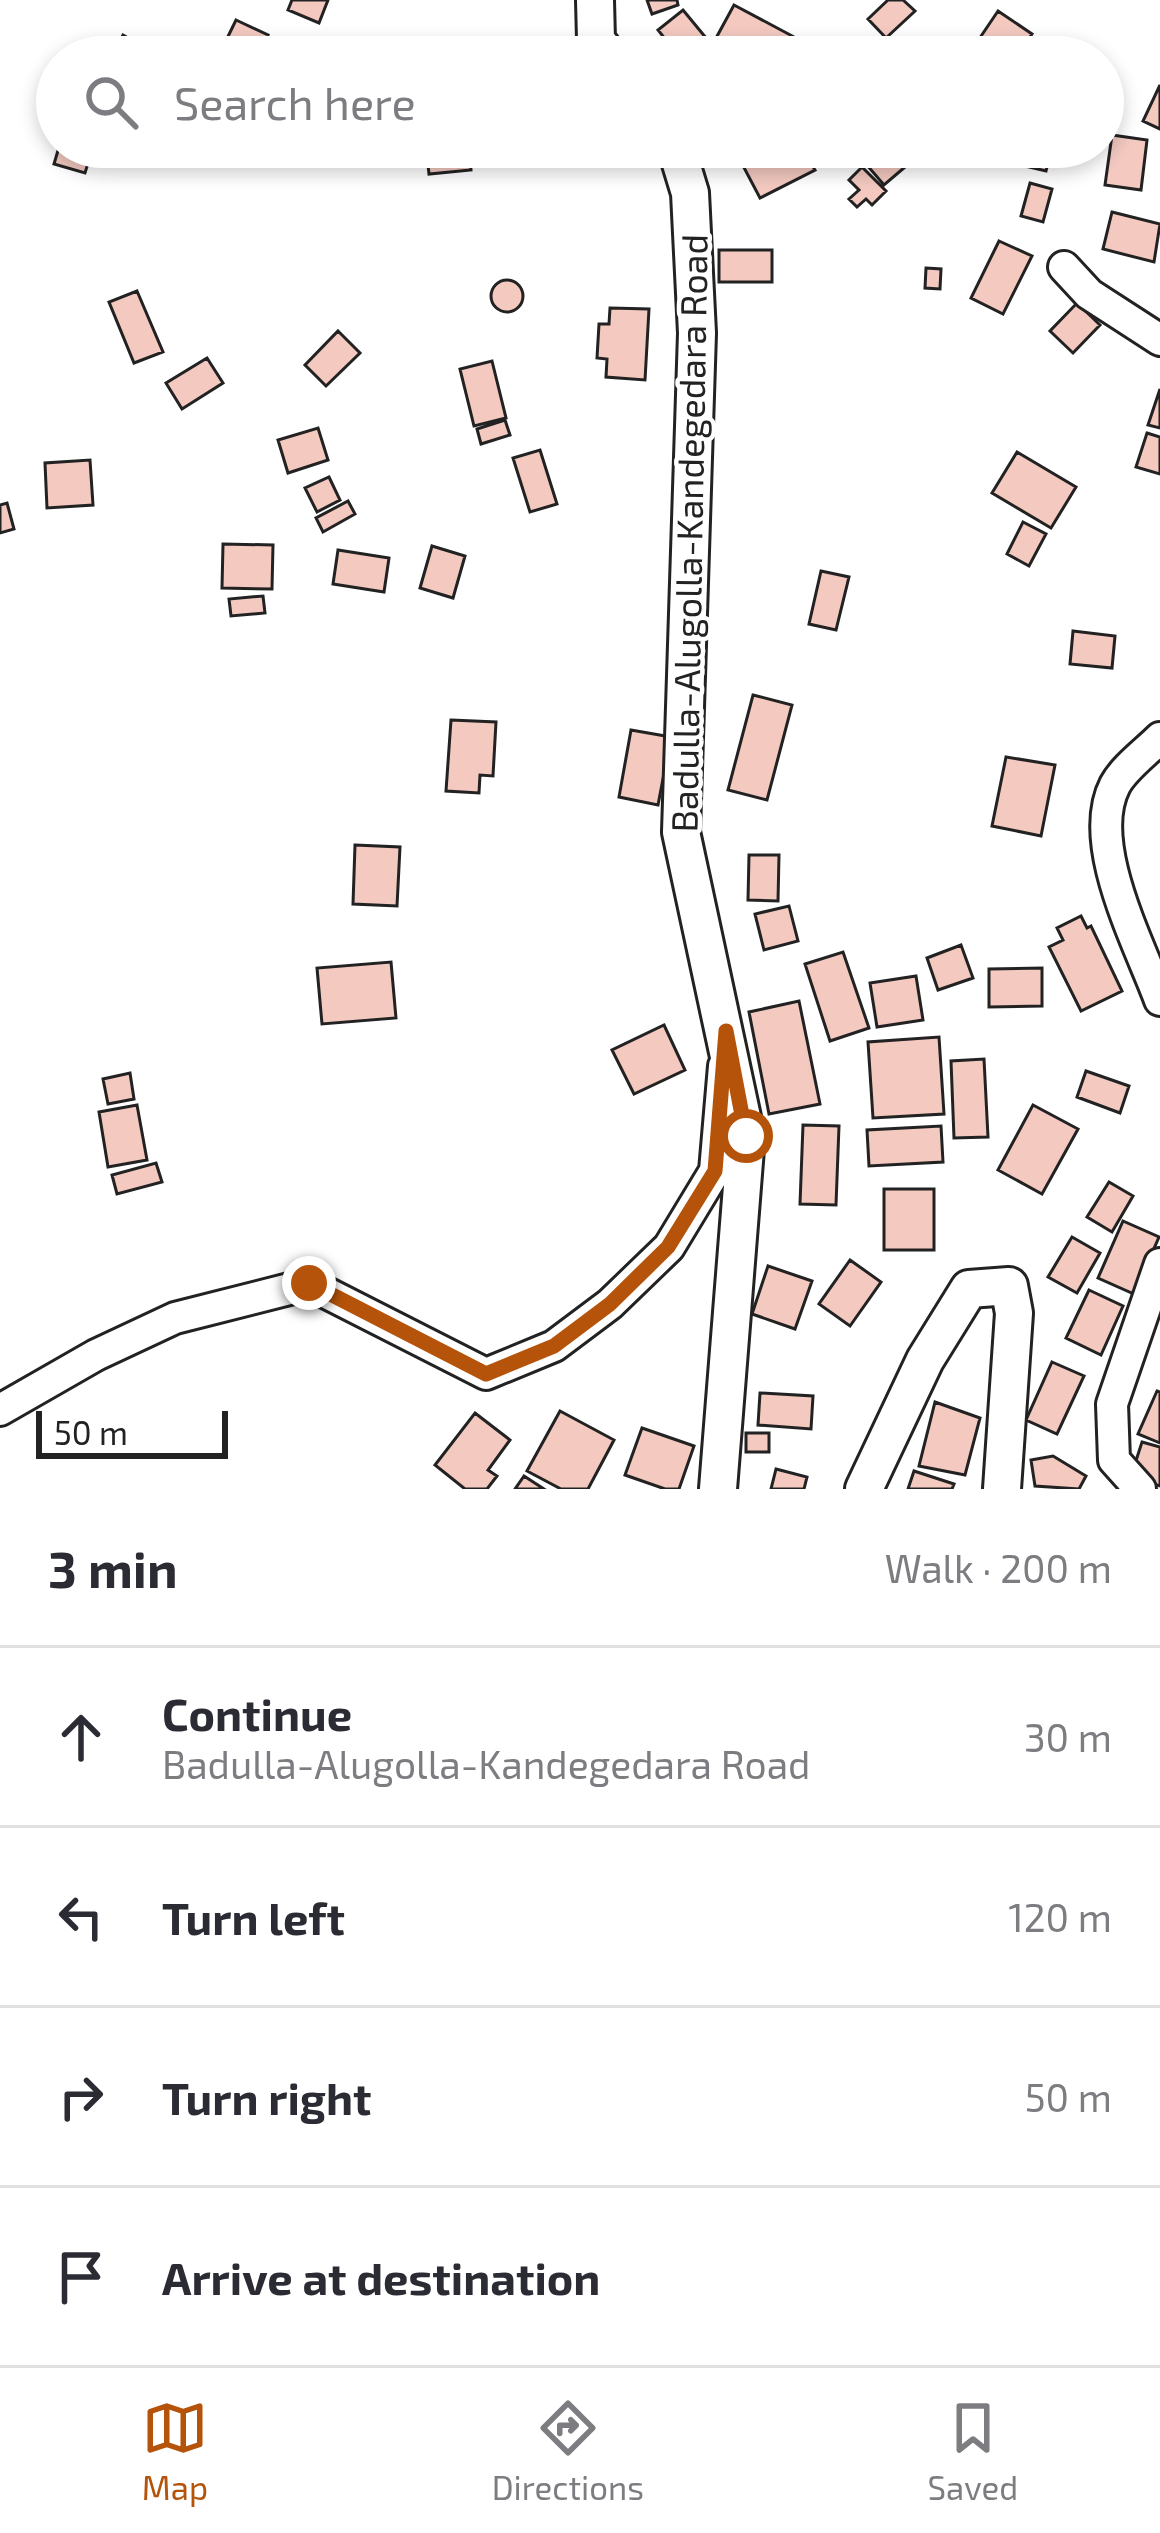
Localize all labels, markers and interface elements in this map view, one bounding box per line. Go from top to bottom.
search box [36,36,1124,168]
icon: search [78,69,144,135]
text: Search here [174,75,416,129]
street label: Badulla-Alugolla-Kandegedara Road [661,233,715,833]
route start [719,1109,773,1163]
route end [282,1256,336,1310]
scale bar [36,1405,228,1458]
text: 50 m [54,1412,128,1452]
text: 3 min [48,1537,178,1598]
text: Walk · 200 m [885,1544,1112,1591]
text: Continue [162,1686,352,1740]
icon: ahead [48,1704,114,1770]
text: 30 m [1024,1713,1112,1760]
text: Badulla-Alugolla-Kandegedara Road [162,1740,810,1787]
icon: left [48,1884,114,1950]
text: Turn left [162,1890,345,1944]
text: 120 m [1008,1893,1112,1940]
icon: right [48,2064,114,2130]
text: Turn right [162,2070,371,2124]
text: 50 m [1025,2073,1112,2120]
icon: arrive [48,2244,114,2310]
text: Arrive at destination [162,2250,600,2304]
tab: Map [142,2395,208,2507]
tab: Directions [492,2395,644,2507]
tab: Saved [928,2395,1018,2507]

